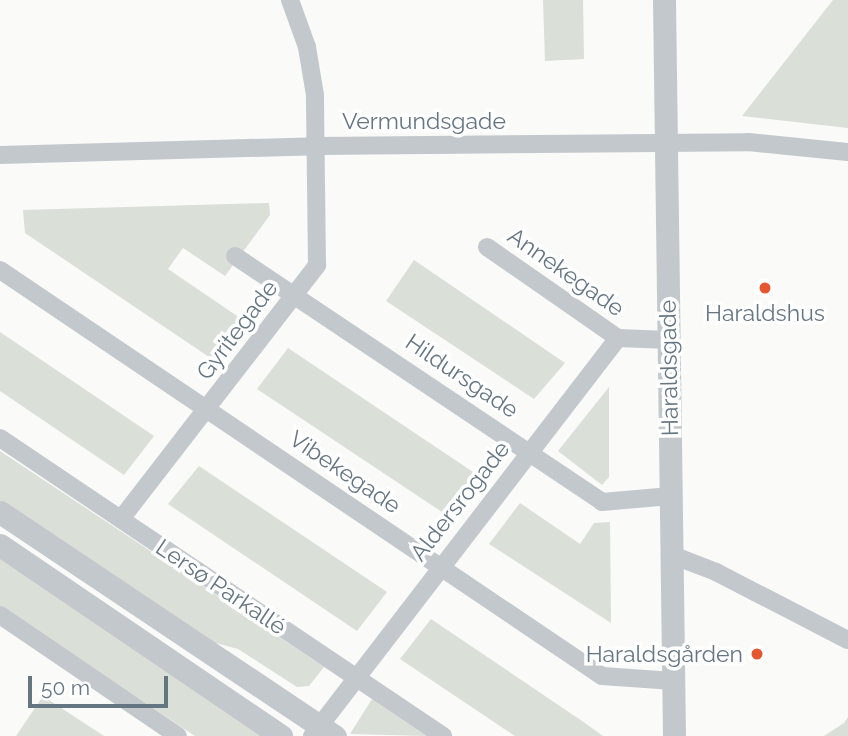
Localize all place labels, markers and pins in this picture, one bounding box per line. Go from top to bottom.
marker: Haraldshus [757,280,773,296]
place label: Haraldshus [705,299,825,327]
place label: Haraldsgården [586,640,743,668]
marker: Haraldsgården [749,646,765,662]

